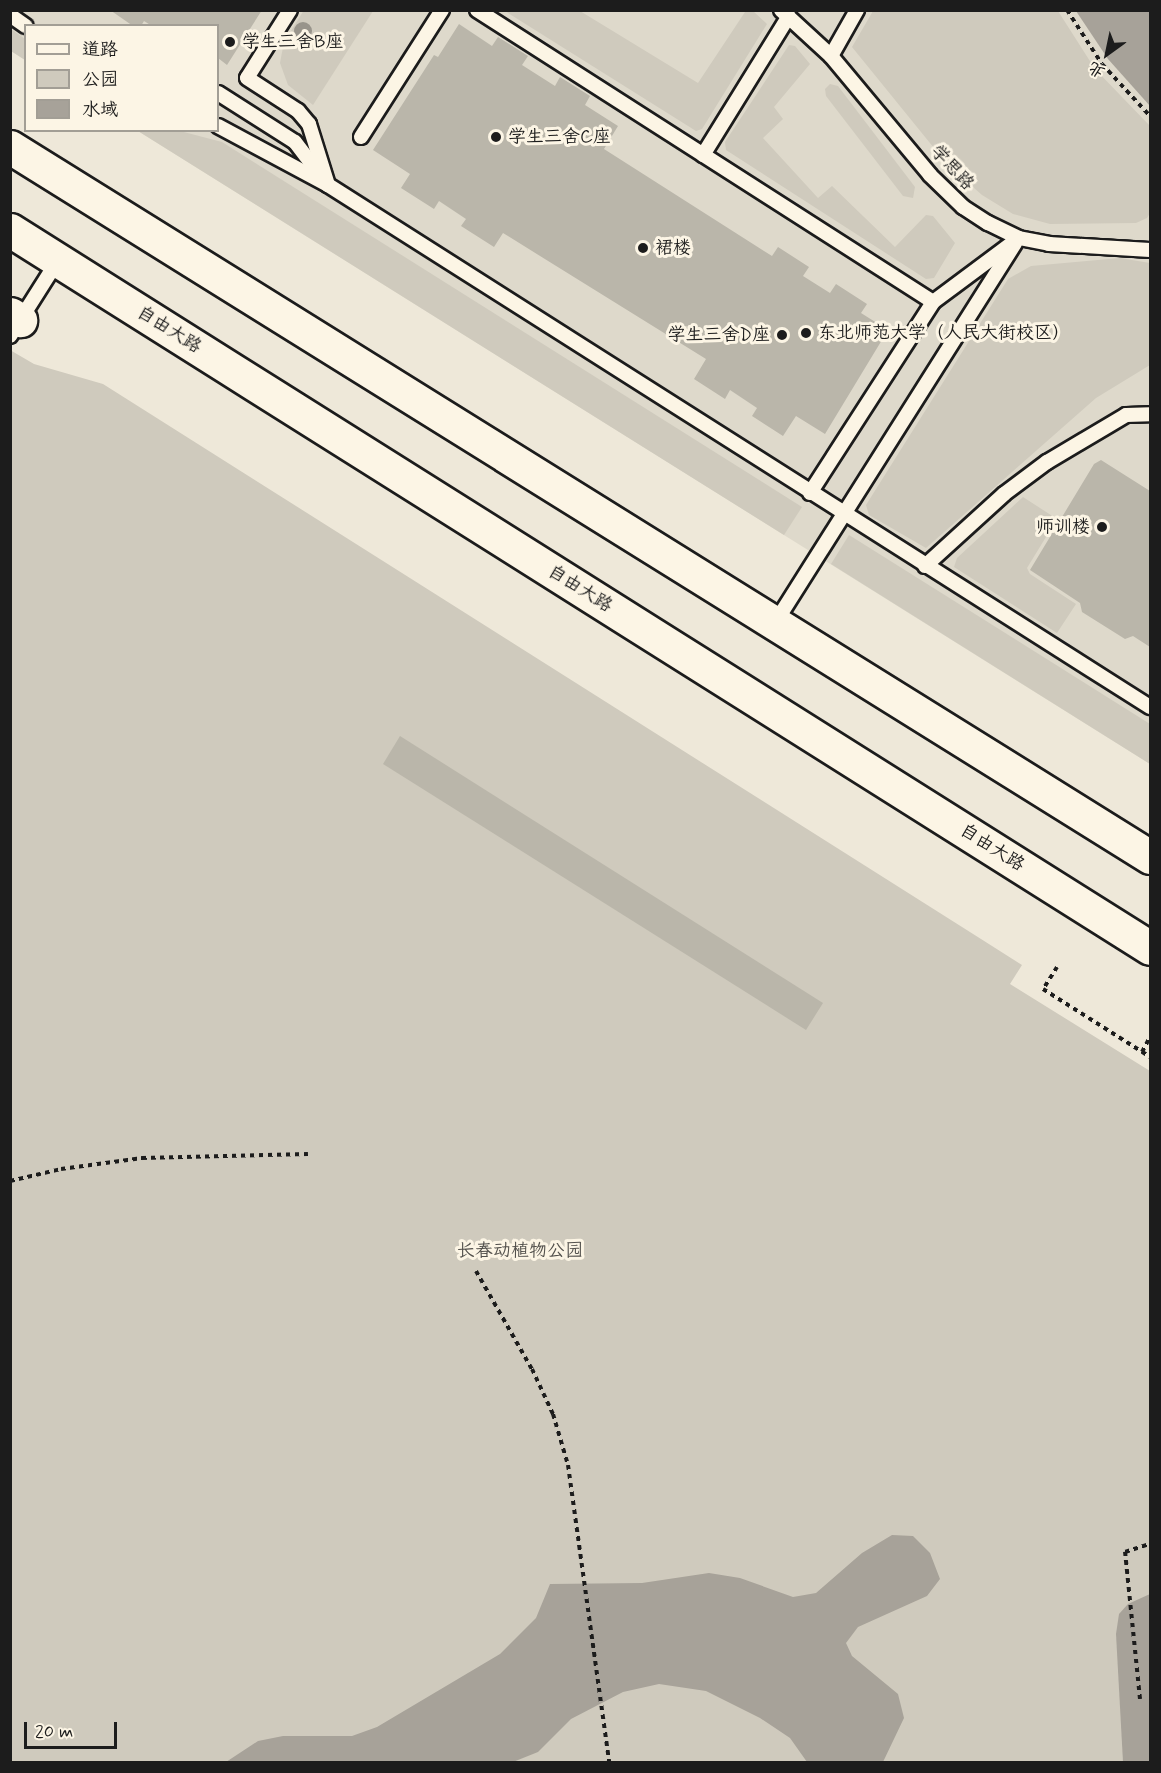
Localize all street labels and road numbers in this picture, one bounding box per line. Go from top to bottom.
street label: 学思路 [926,141,978,195]
street label: 自由大路 [133,302,205,358]
street label: 自由大路 [544,561,616,617]
street label: 自由大路 [956,820,1028,876]

